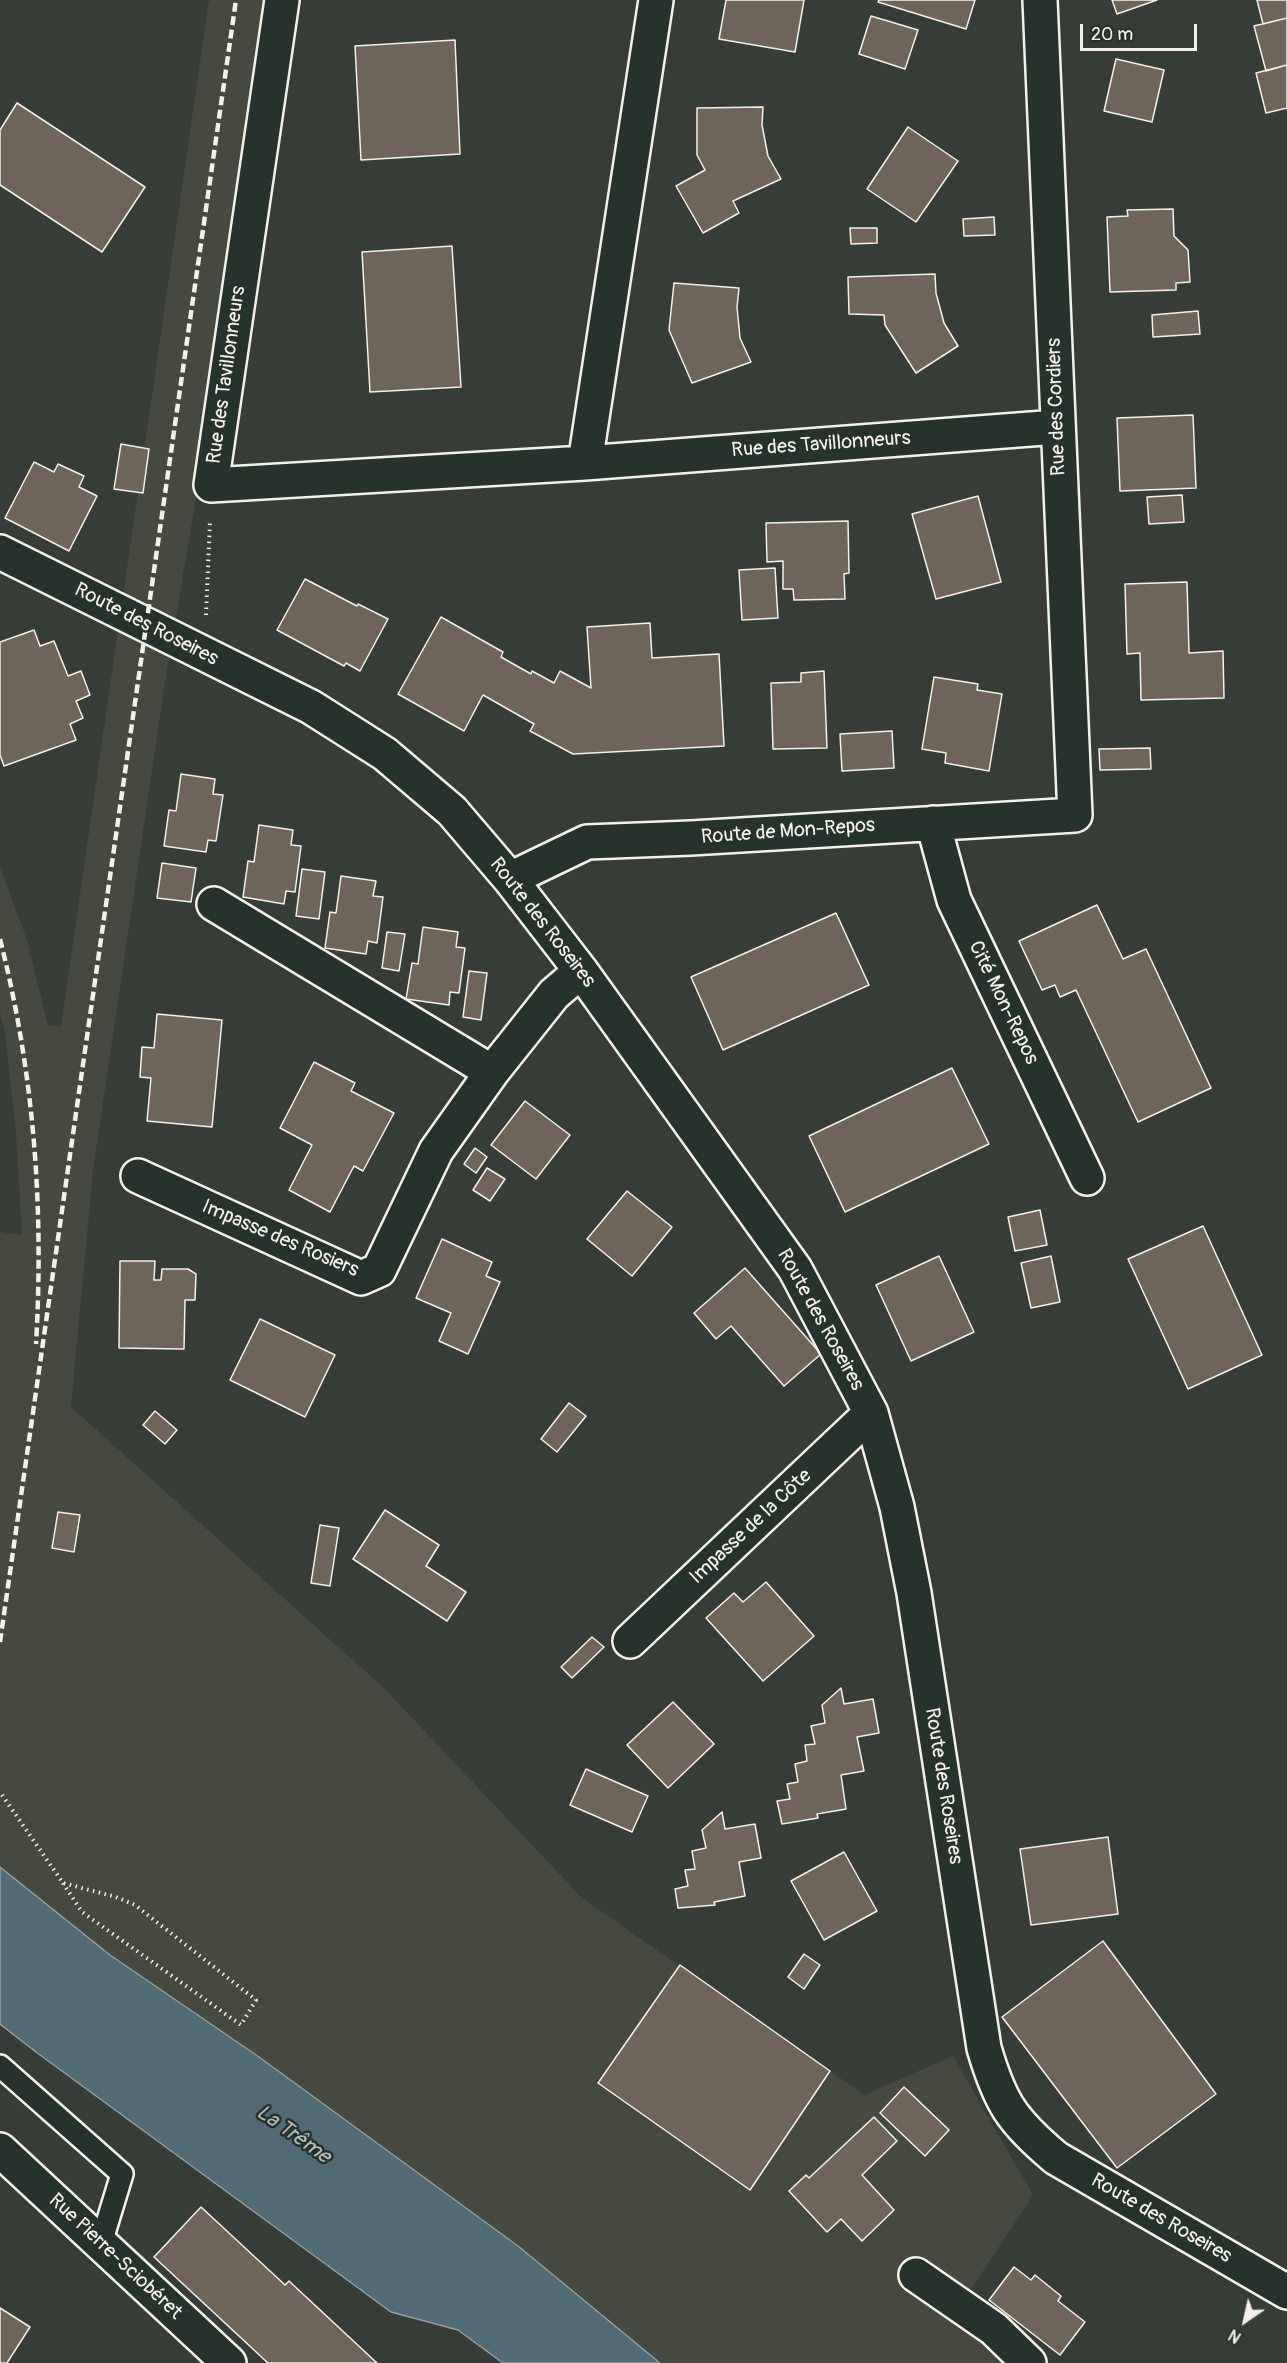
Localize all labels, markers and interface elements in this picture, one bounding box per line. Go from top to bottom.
scale bar [1083,12,1200,50]
text: 20 m [1091,23,1133,46]
street label: Rue des Tavillonneurs [203,284,251,466]
street label: Rue des Cordiers [1043,338,1071,476]
street label: Rue des Tavillonneurs [731,427,911,463]
street label: Route des Roseires [70,578,222,672]
street label: Route de Mon-Repos [700,814,876,850]
street label: Route des Roseires [484,853,600,993]
street label: Cité Mon-Repos [963,937,1043,1069]
street label: Impasse des Rosiers [198,1195,362,1283]
street label: Route des Roseires [771,1245,869,1395]
street label: Impasse de la Côte [685,1464,817,1590]
street label: Route des Roseires [919,1706,967,1866]
water label: La Trême [251,2100,335,2170]
street label: Route des Roseires [1087,2169,1235,2269]
street label: Rue Pierre-Sciobéret [43,2189,187,2325]
north arrow [1215,2291,1275,2351]
text: N [1225,2325,1245,2347]

